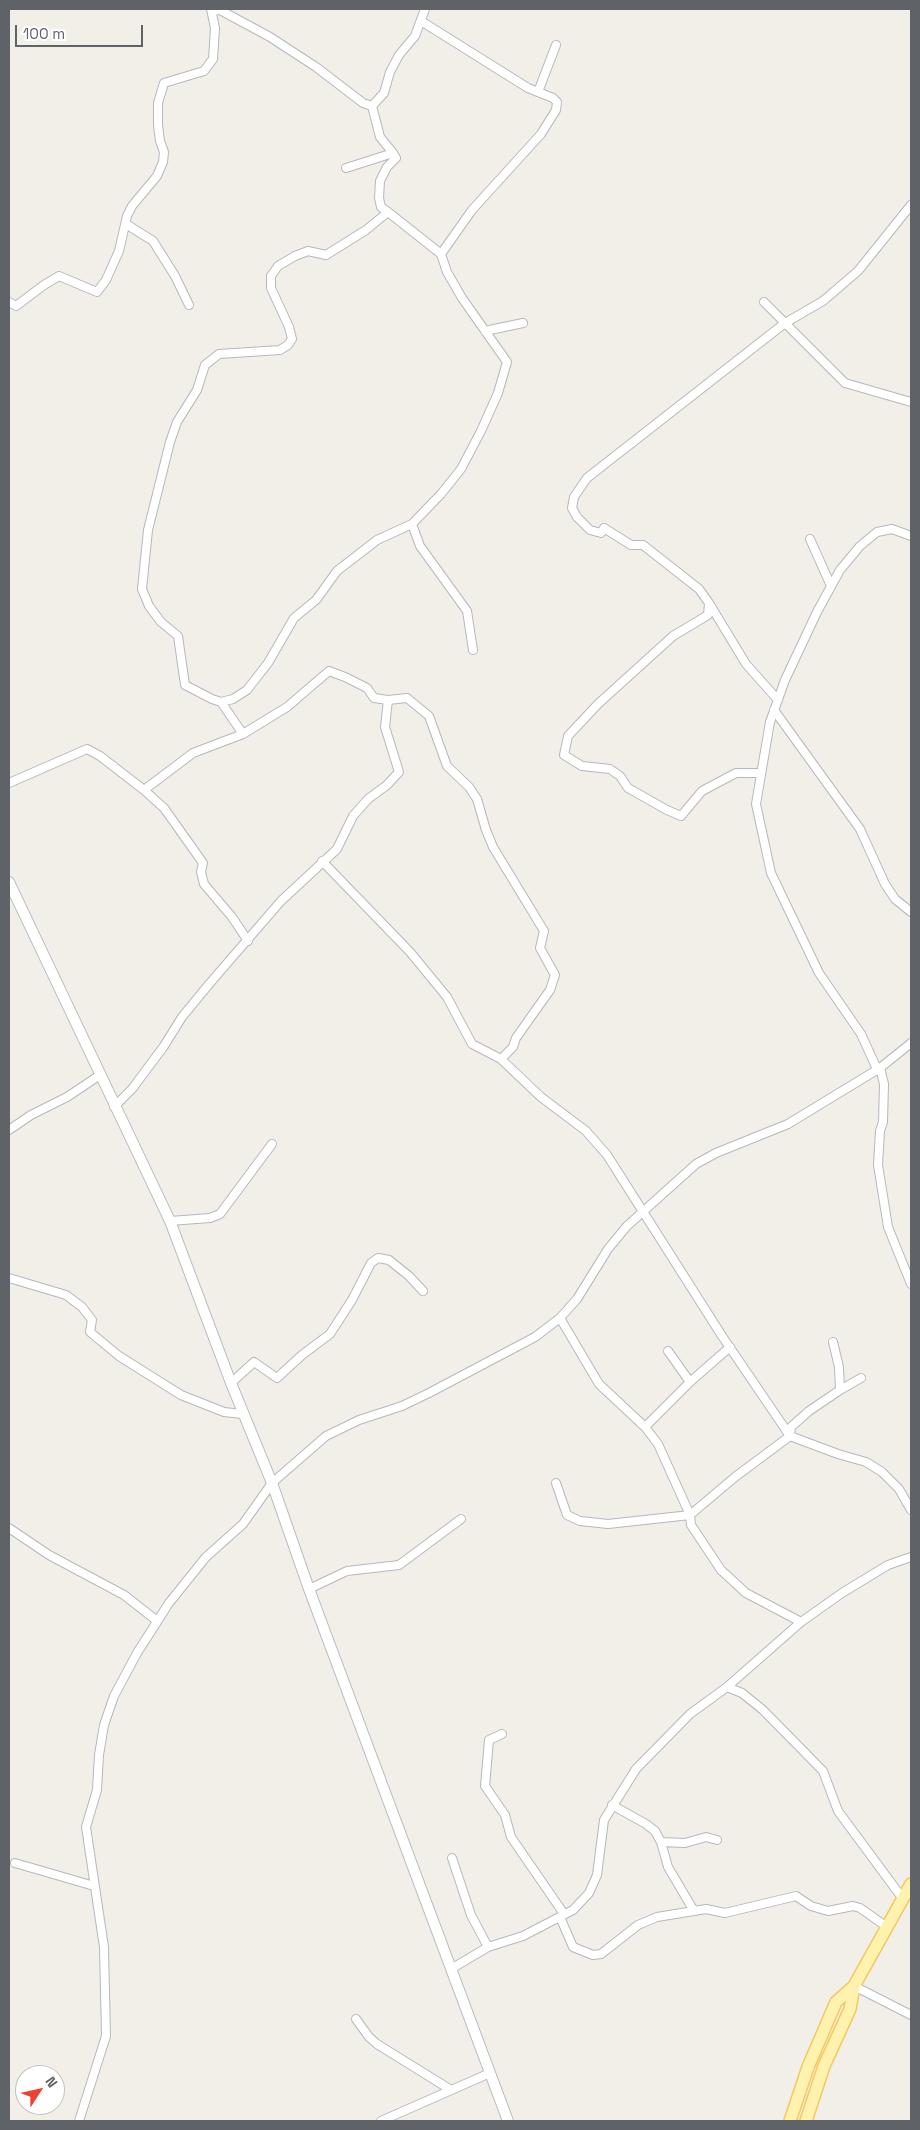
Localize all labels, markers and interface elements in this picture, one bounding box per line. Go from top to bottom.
scale bar [18,15,145,47]
text: 100 m [23,24,65,43]
north arrow [15,2065,65,2115]
text: N [41,2073,62,2091]

